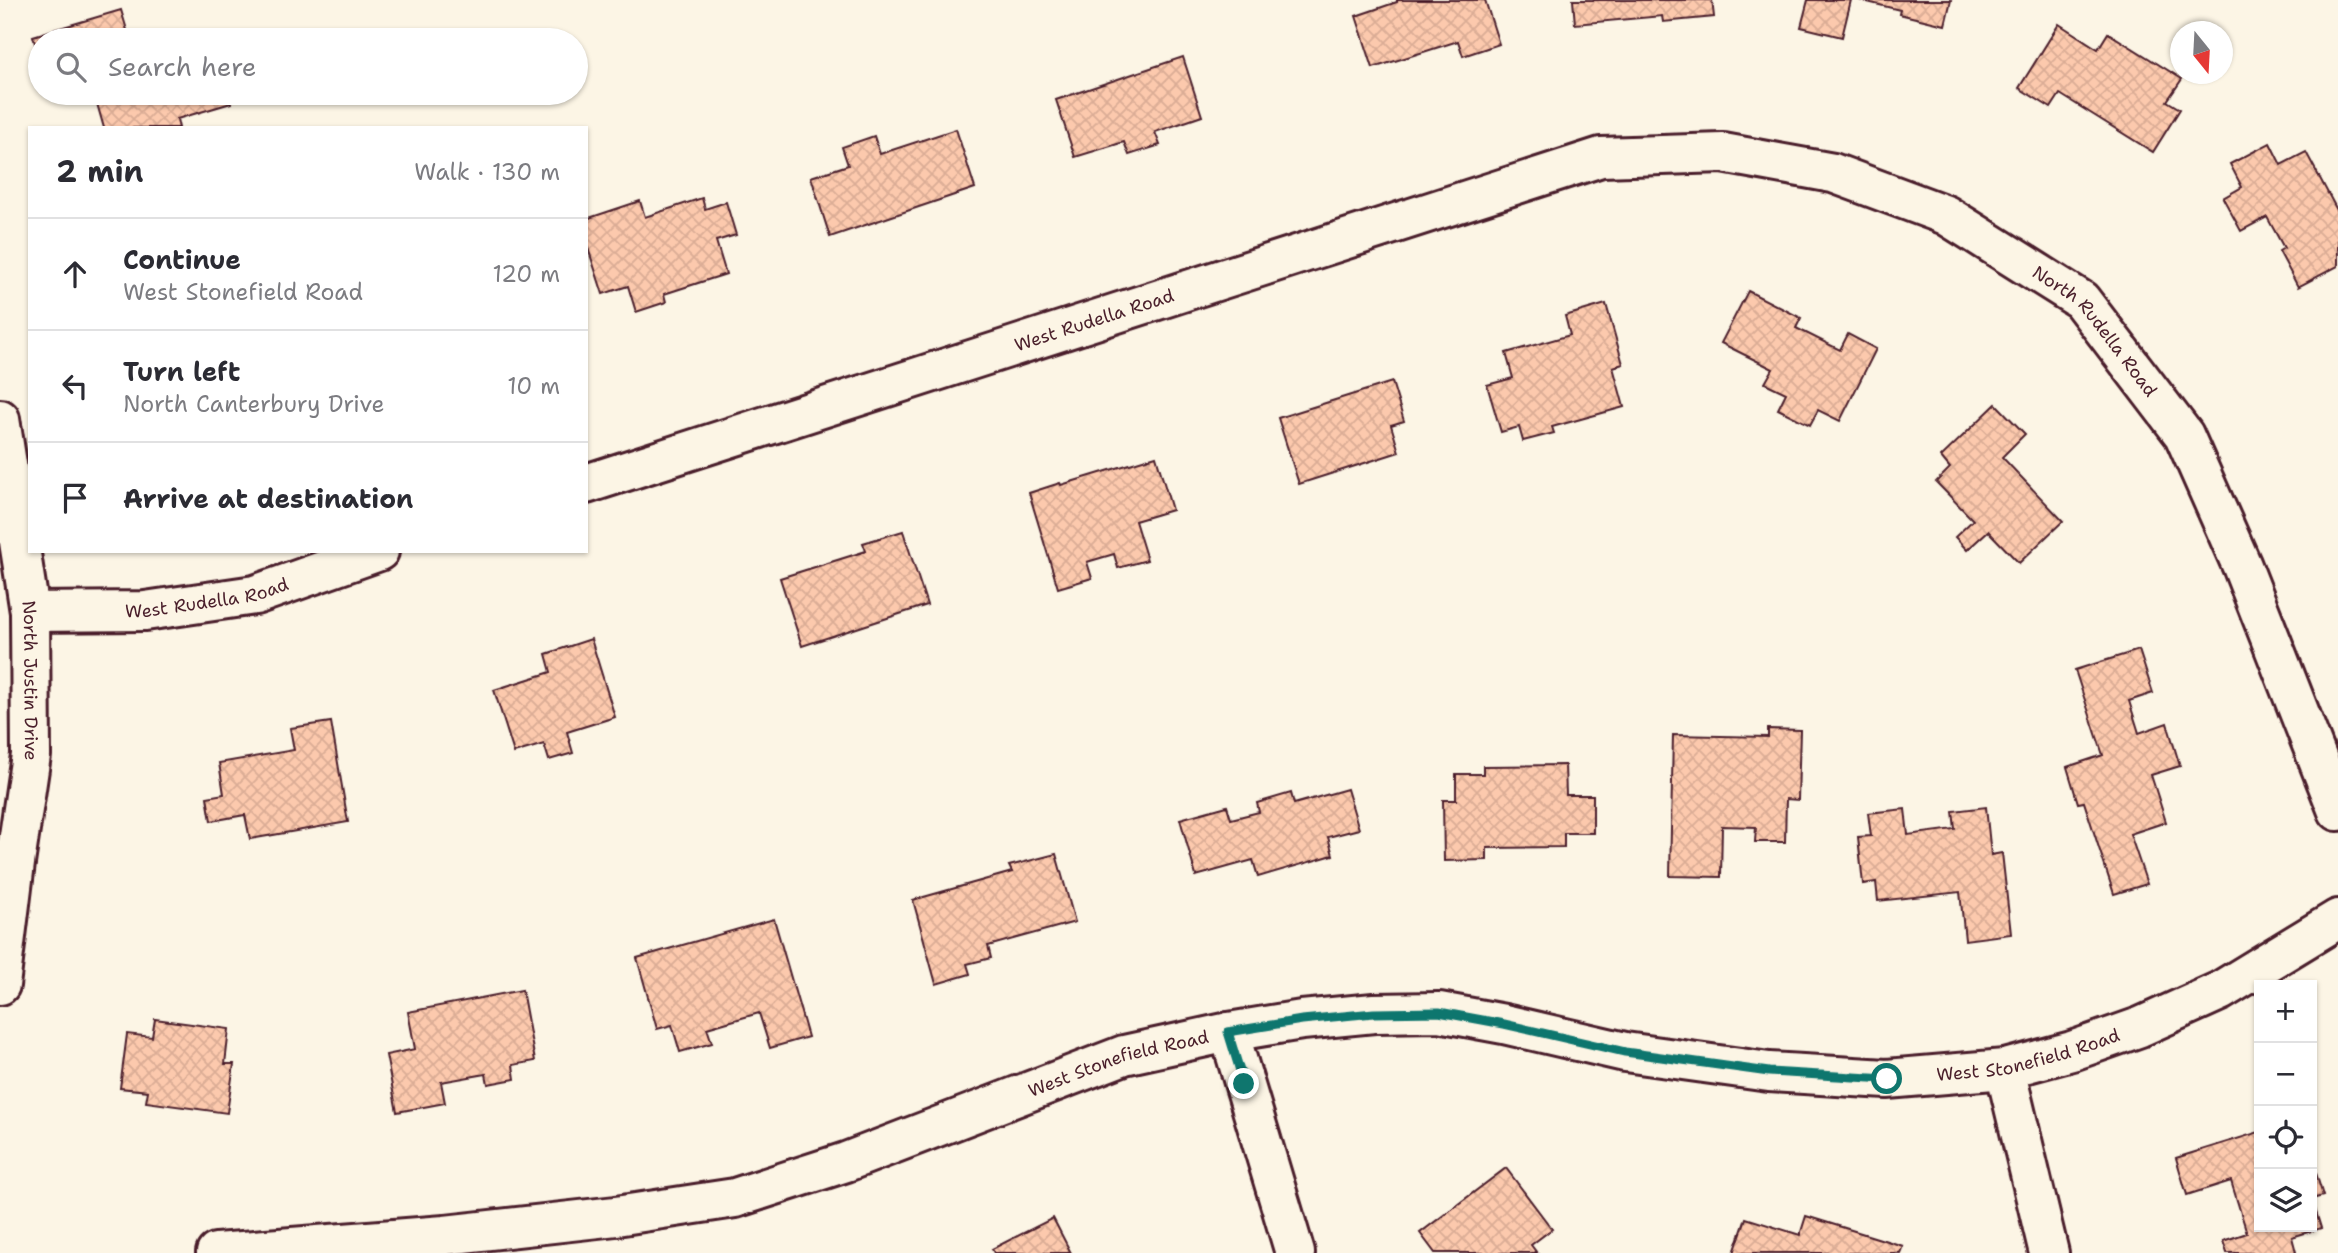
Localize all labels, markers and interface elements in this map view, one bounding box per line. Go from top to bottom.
north arrow [2170,21,2233,84]
search box [28,28,588,105]
icon: search [52,48,90,86]
text: Search here [108,49,257,84]
text: 2 min [56,151,143,192]
text: Walk · 130 m [414,157,560,187]
text: Continue [123,242,241,277]
icon: ahead [56,255,94,293]
text: 120 m [492,259,560,289]
street label: North Rudella Road [2028,260,2163,402]
text: West Stonefield Road [123,277,363,307]
street label: West Rudella Road [1012,283,1177,357]
text: Turn left [123,354,240,389]
icon: left [56,367,94,405]
text: 10 m [507,371,560,401]
text: North Canterbury Drive [123,389,385,419]
icon: arrive [56,479,94,517]
text: Arrive at destination [123,481,413,516]
street label: West Rudella Road [125,572,292,623]
street label: North Justin Drive [16,599,44,763]
map controls [2254,980,2317,1232]
button: + [2254,980,2317,1043]
street label: West Stonefield Road [1935,1023,2123,1087]
street label: West Stonefield Road [1025,1025,1211,1103]
button: − [2254,1043,2317,1106]
route start [1871,1063,1902,1094]
route end [1228,1068,1259,1099]
button: locate [2254,1106,2317,1169]
button: layers [2254,1169,2317,1232]

